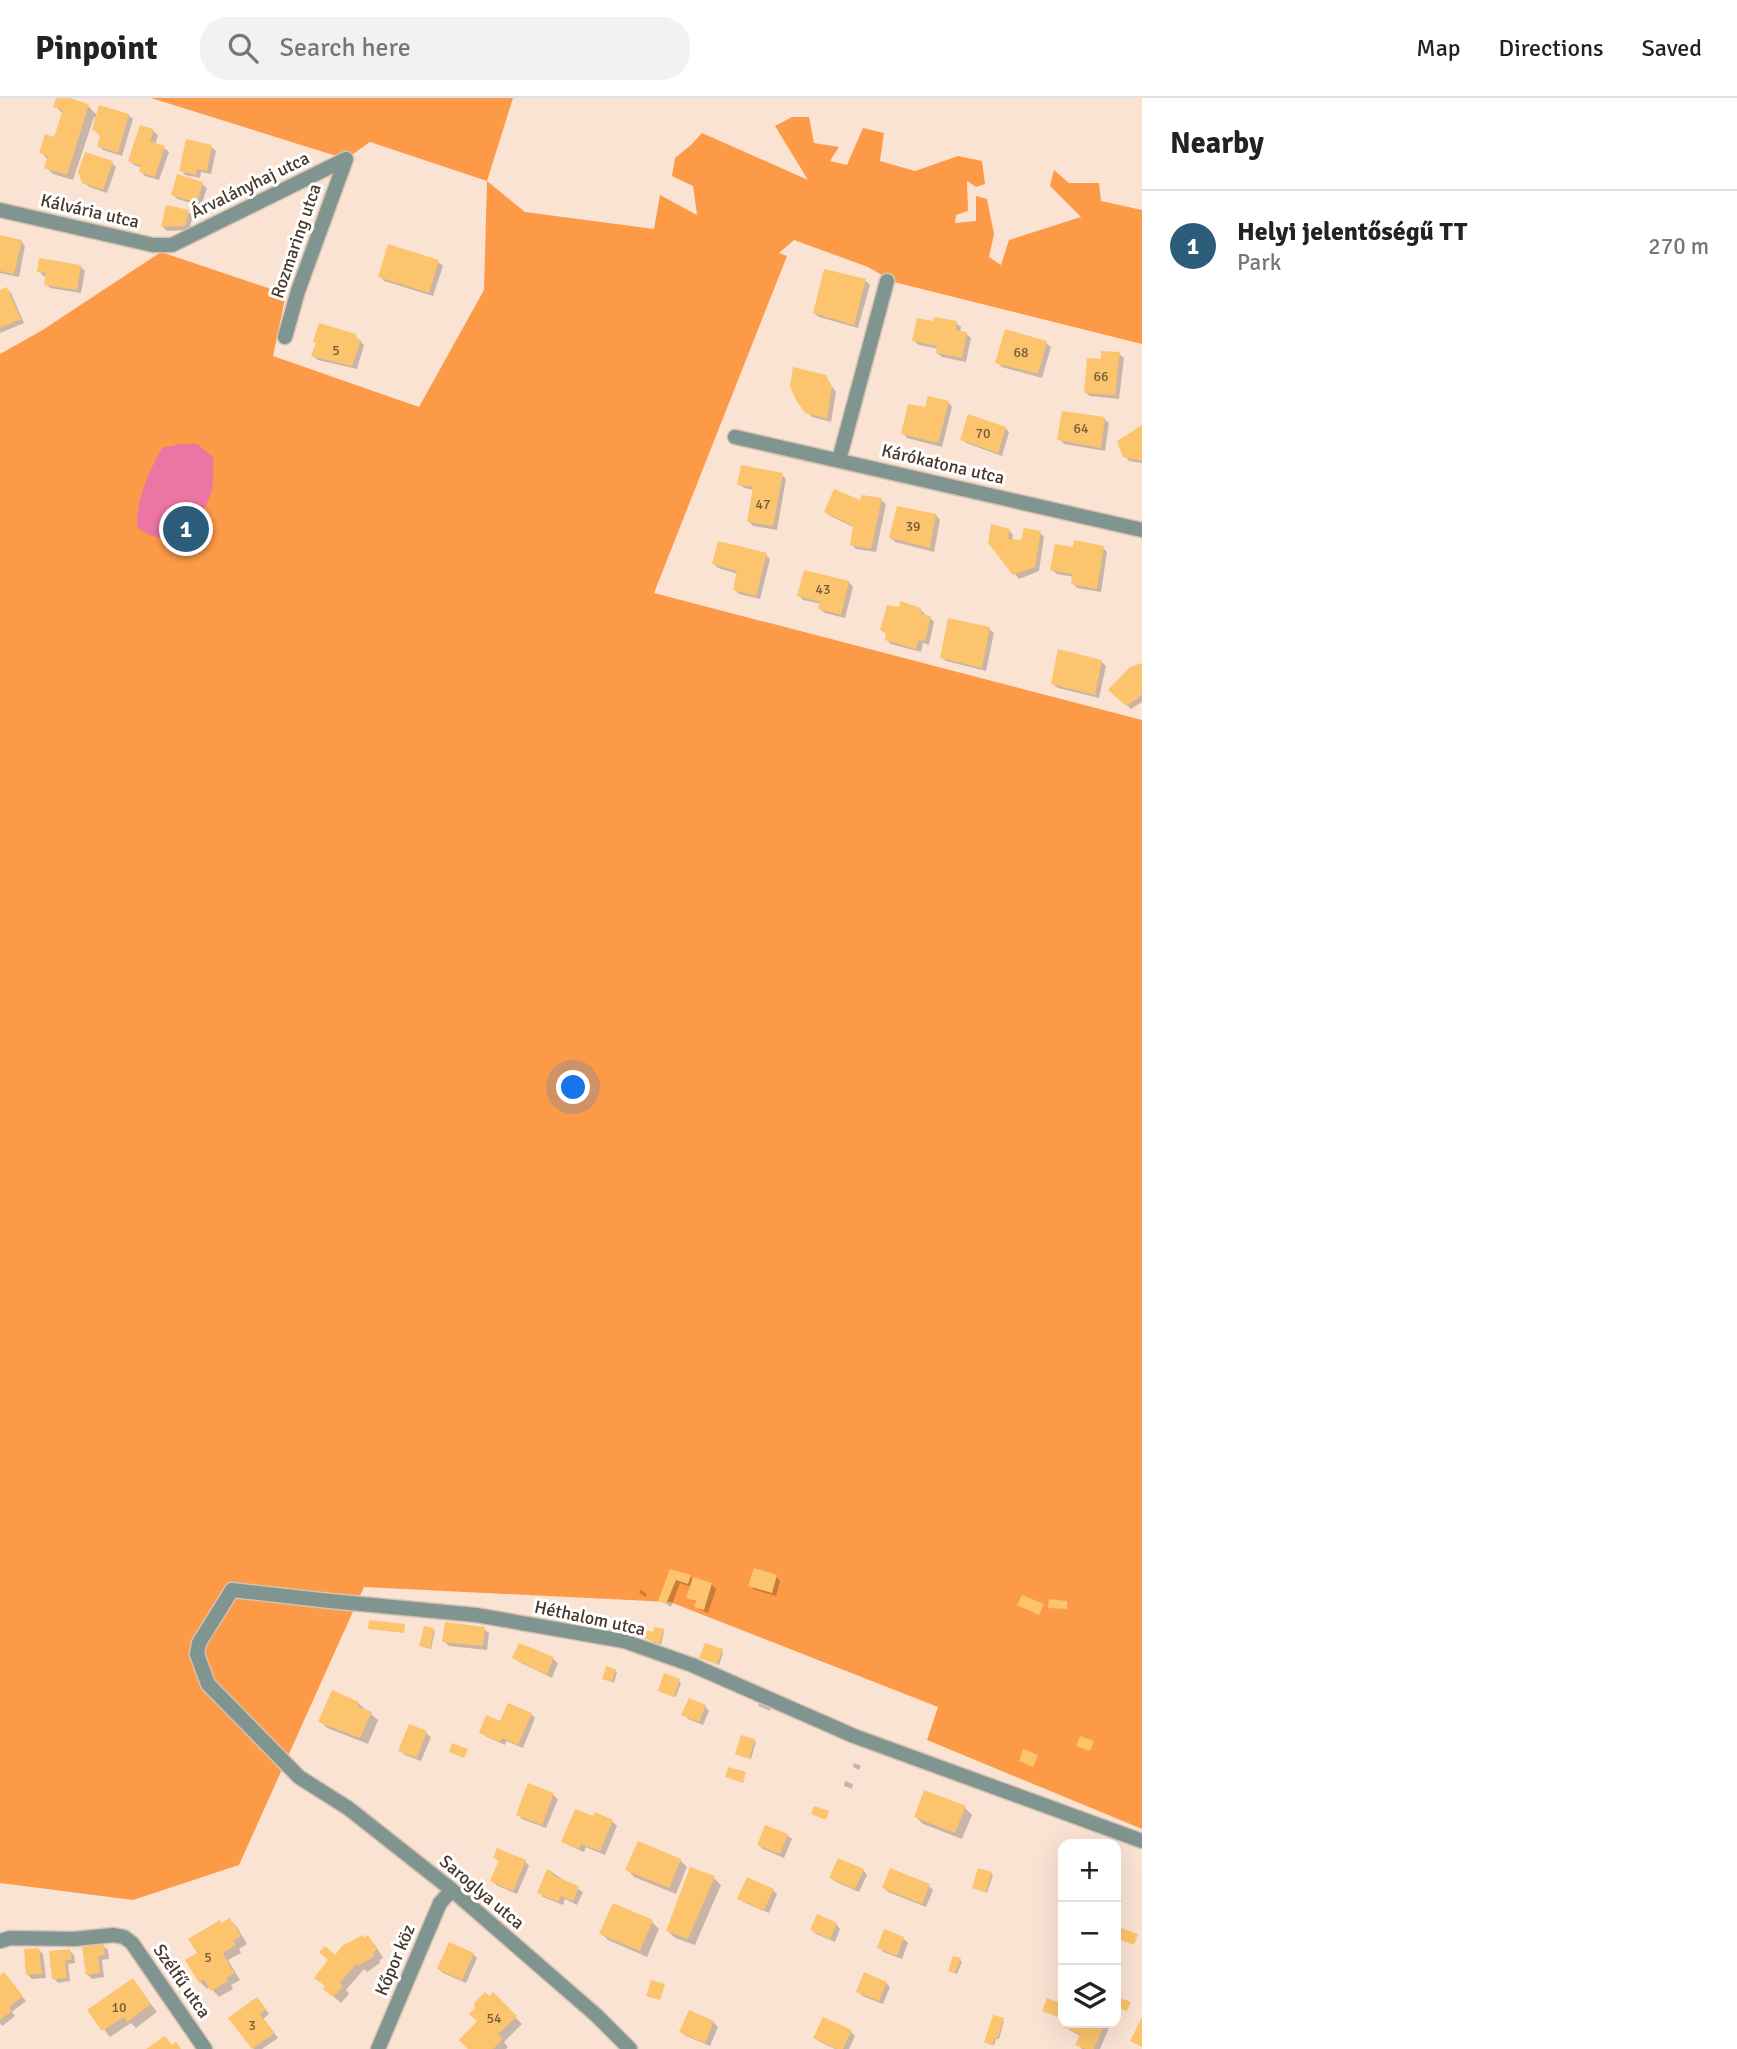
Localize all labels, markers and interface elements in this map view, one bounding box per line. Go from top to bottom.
search box [200,17,690,80]
text: Pinpoint [35,28,158,69]
icon: search [224,29,262,67]
text: Search here [280,32,411,64]
text: Map [1416,33,1461,63]
text: Directions [1499,33,1604,63]
text: Saved [1642,33,1702,63]
text: Nearby [1170,125,1264,162]
street label: Árvalányhaj utca [187,147,313,223]
street label: Rozmaring utca [266,181,326,301]
street label: Kálvária utca [38,189,142,233]
text: Helyi jelentőségű TT [1237,216,1467,248]
text: 1 [1187,232,1199,261]
text: 270 m [1648,232,1709,261]
text: Park [1237,248,1281,277]
house number: 5 [332,342,340,359]
house number: 68 [1013,344,1029,361]
house number: 66 [1093,368,1109,385]
house number: 64 [1073,420,1089,437]
house number: 70 [975,425,991,442]
street label: Kárókatona utca [879,439,1007,489]
house number: 47 [755,496,771,513]
pin: 1 [163,503,209,555]
house number: 39 [905,518,921,535]
house number: 43 [815,581,831,598]
your location [556,1070,590,1104]
street label: Héthalom utca [533,1596,647,1640]
map controls [1058,1839,1121,2028]
button: + [1058,1839,1121,1902]
street label: Saroglya utca [435,1850,529,1934]
button: − [1058,1902,1121,1965]
street label: Kőpor köz [370,1921,420,1999]
street label: Szélfű utca [149,1940,215,2022]
house number: 5 [204,1949,212,1966]
button: layers [1058,1965,1121,2028]
house number: 10 [111,1999,127,2016]
house number: 54 [486,2010,502,2027]
house number: 3 [248,2017,256,2034]

